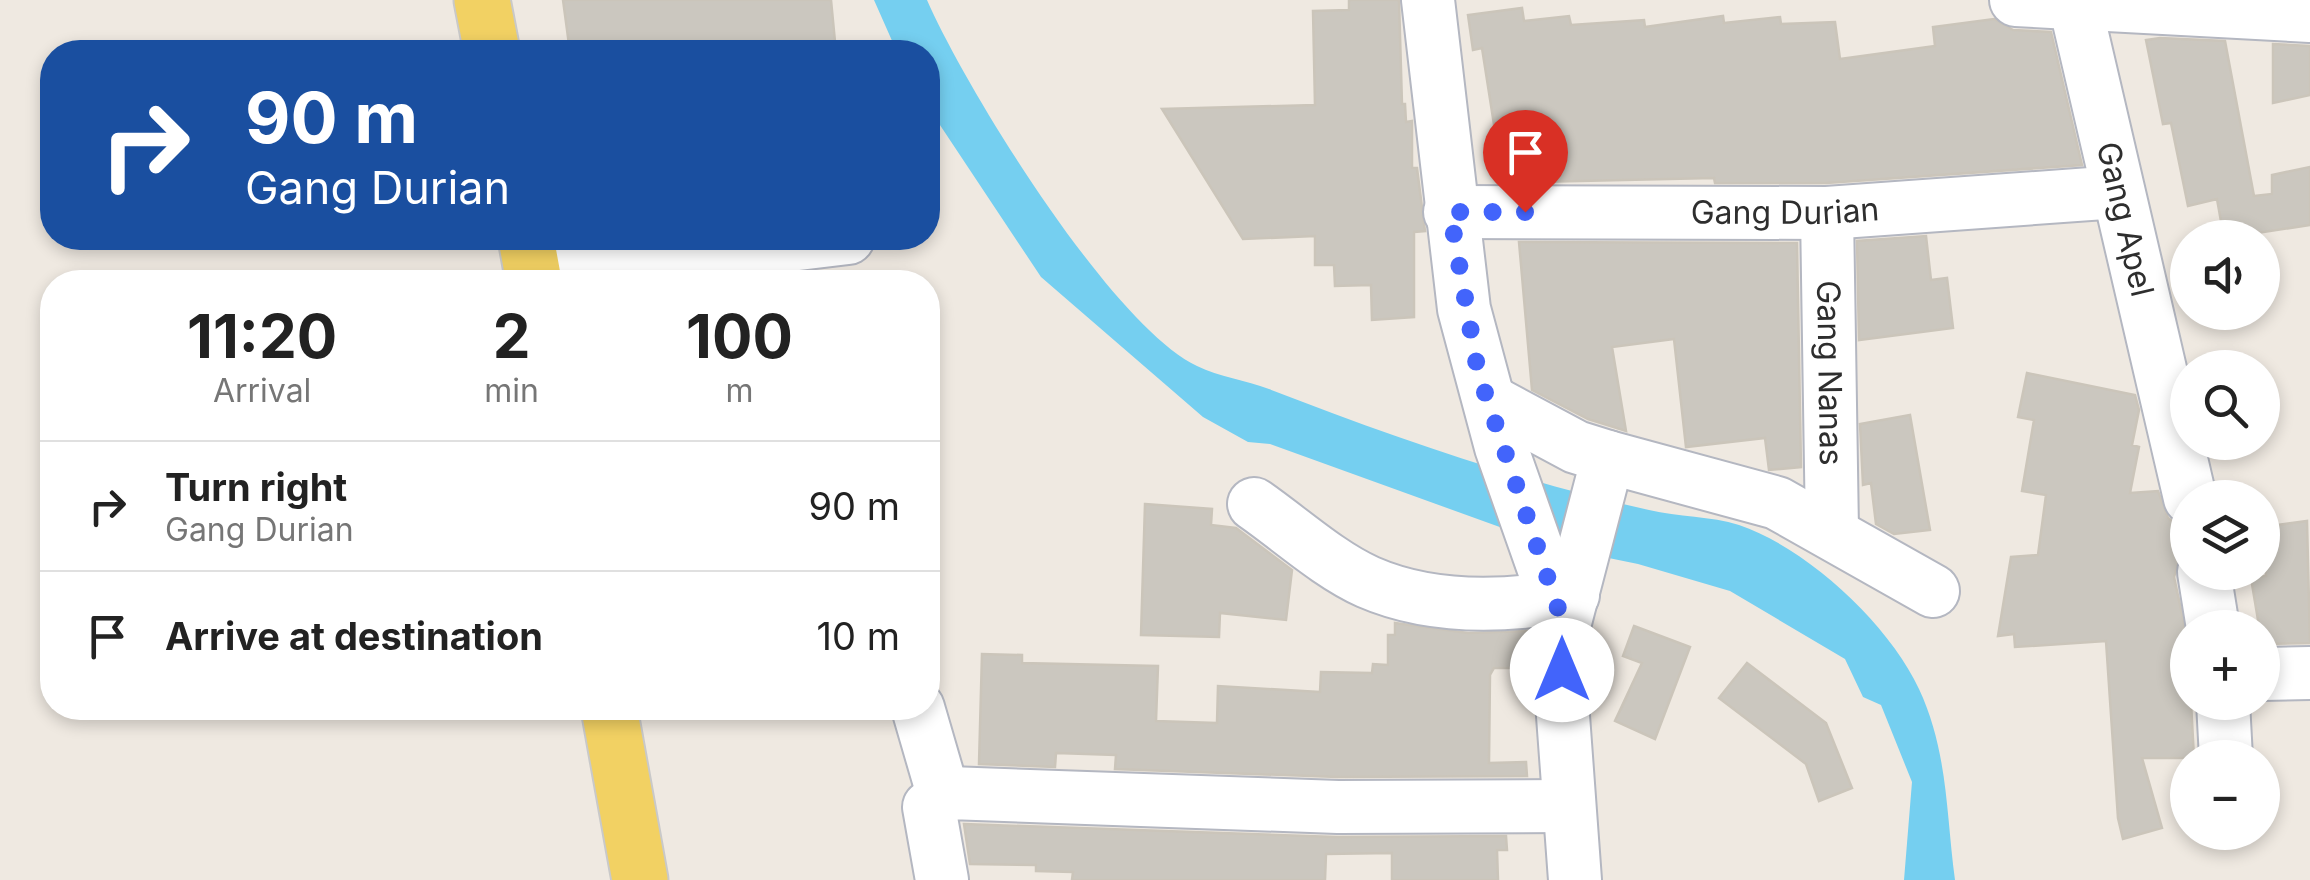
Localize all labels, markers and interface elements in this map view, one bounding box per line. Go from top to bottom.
text: 90 m [245,75,418,160]
icon: right [80,80,210,210]
pin [1483,110,1568,213]
icon: arrive [1498,125,1553,180]
street label: Gang Apel [2089,138,2162,300]
text: Gang Durian [245,160,510,215]
street label: Gang Durian [1691,189,1881,232]
map controls [2170,220,2280,850]
button: sound [2170,220,2280,330]
street label: Gang Nanas [1809,280,1851,466]
text: 11:20 [187,300,337,372]
text: 2 [493,300,530,372]
text: 100 [686,300,793,372]
button: search [2170,350,2280,460]
text: Arrival [213,371,311,410]
text: min [484,371,539,410]
text: m [725,371,753,410]
text: Turn right [165,464,347,510]
icon: right [80,479,135,534]
button: layers [2170,480,2280,590]
text: 90 m [808,483,900,529]
text: Gang Durian [165,510,354,549]
icon: arrive [80,609,135,664]
button: + [2170,610,2280,720]
text: Arrive at destination [165,613,543,659]
text: 10 m [817,613,900,659]
position arrow [1510,618,1614,722]
button: − [2170,740,2280,850]

